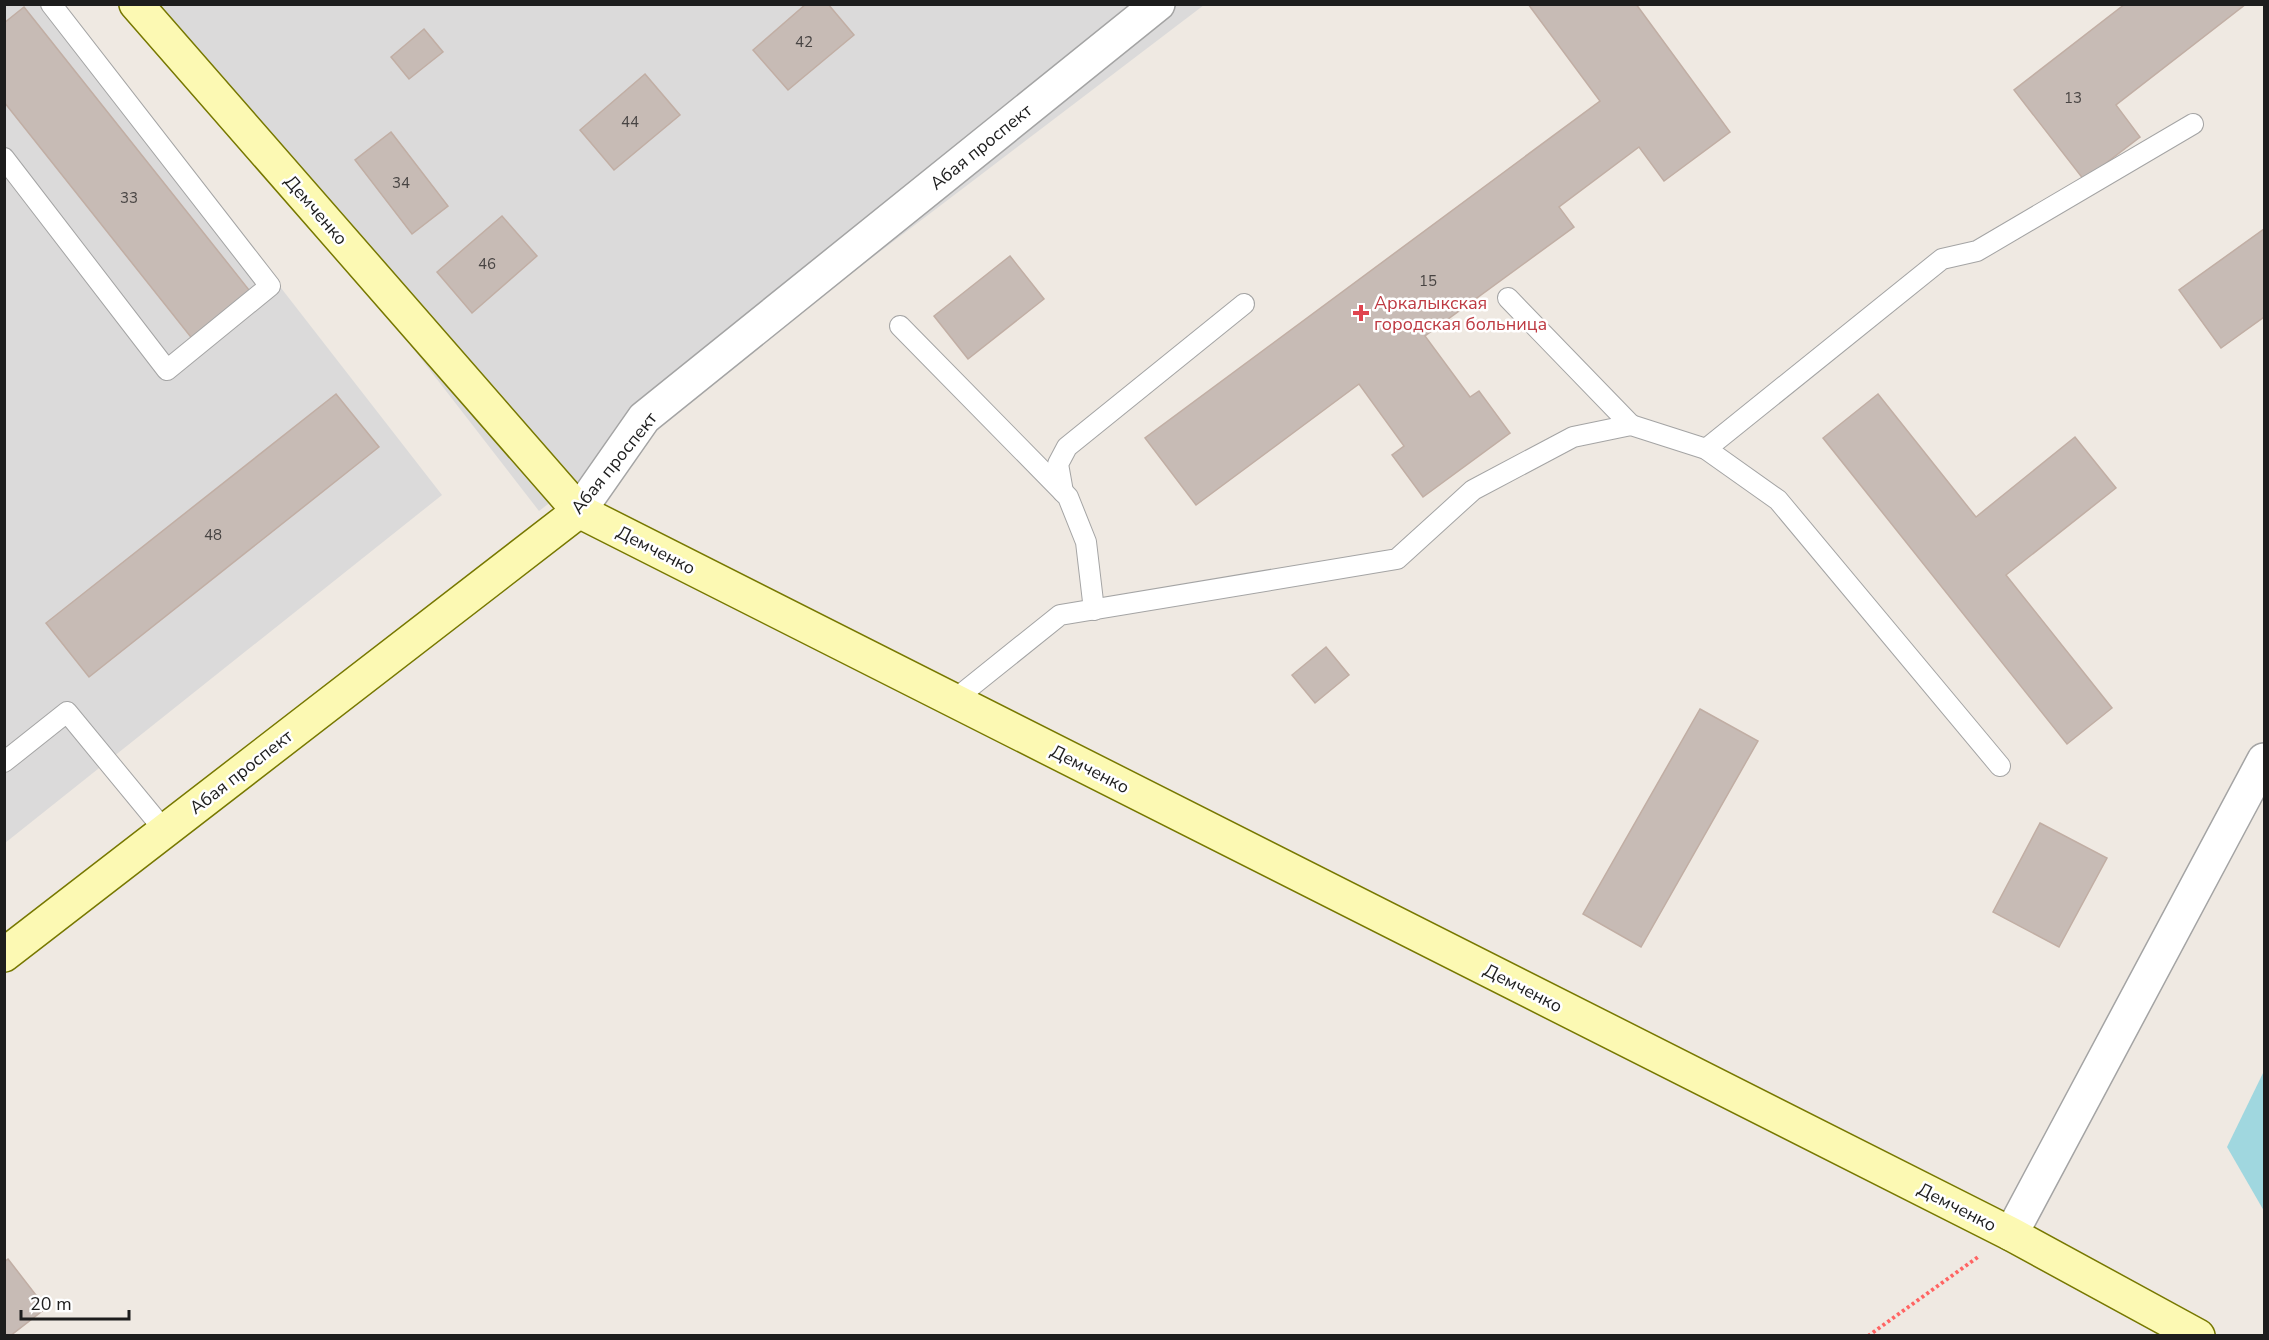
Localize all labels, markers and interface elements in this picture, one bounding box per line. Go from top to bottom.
house number: 42 [795,32,813,52]
house number: 13 [2064,88,2082,108]
street label: Абая проспект [925,98,1037,196]
house number: 44 [621,112,639,132]
street label: Демченко [279,170,353,250]
house number: 34 [392,173,410,193]
house number: 33 [120,188,138,208]
house number: 46 [478,254,496,274]
house number: 15 [1419,271,1437,291]
place label: Аркалыкская городская больница [1374,291,1547,336]
marker: Аркалыкская городская больница [1352,304,1370,322]
street label: Абая проспект [565,407,663,519]
street label: Демченко [612,520,700,580]
house number: 48 [204,525,222,545]
street label: Абая проспект [185,724,297,820]
street label: Демченко [1046,739,1134,799]
street label: Демченко [1479,958,1567,1018]
street label: Демченко [1913,1177,2001,1237]
scale bar [21,1283,129,1321]
text: 20 m [30,1292,72,1316]

